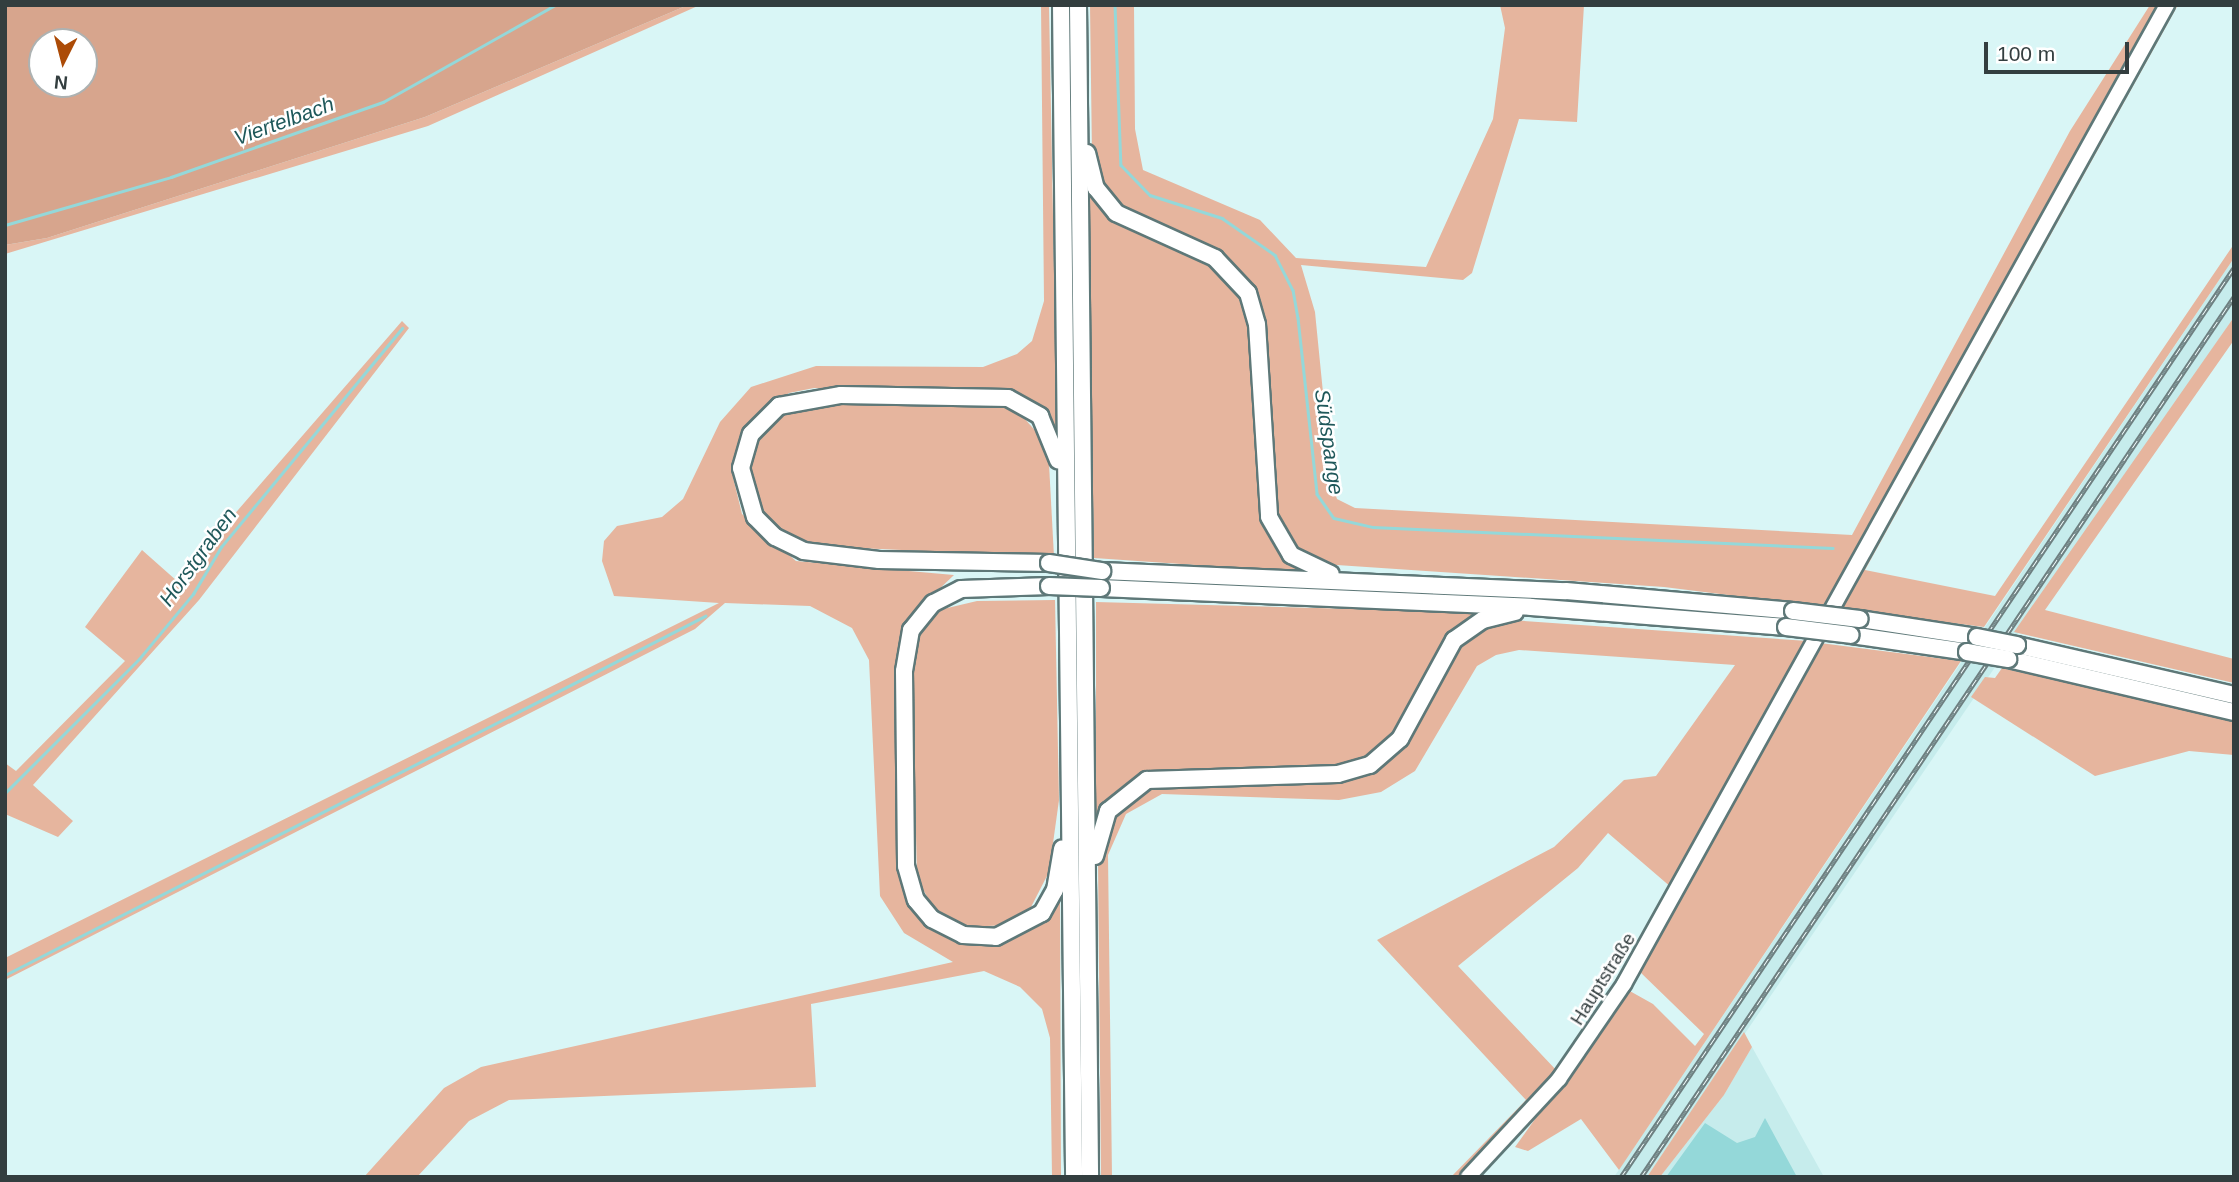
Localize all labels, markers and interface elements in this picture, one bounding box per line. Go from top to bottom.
north arrow [28,28,98,98]
scale bar [1987,28,2132,72]
text: 100 m [1997,42,2055,65]
text: N [53,71,69,94]
water label: Viertelbach [231,91,337,151]
water label: Südspange [1309,388,1349,496]
water label: Horstgraben [154,503,242,611]
street label: Hauptstraße [1566,929,1640,1029]

